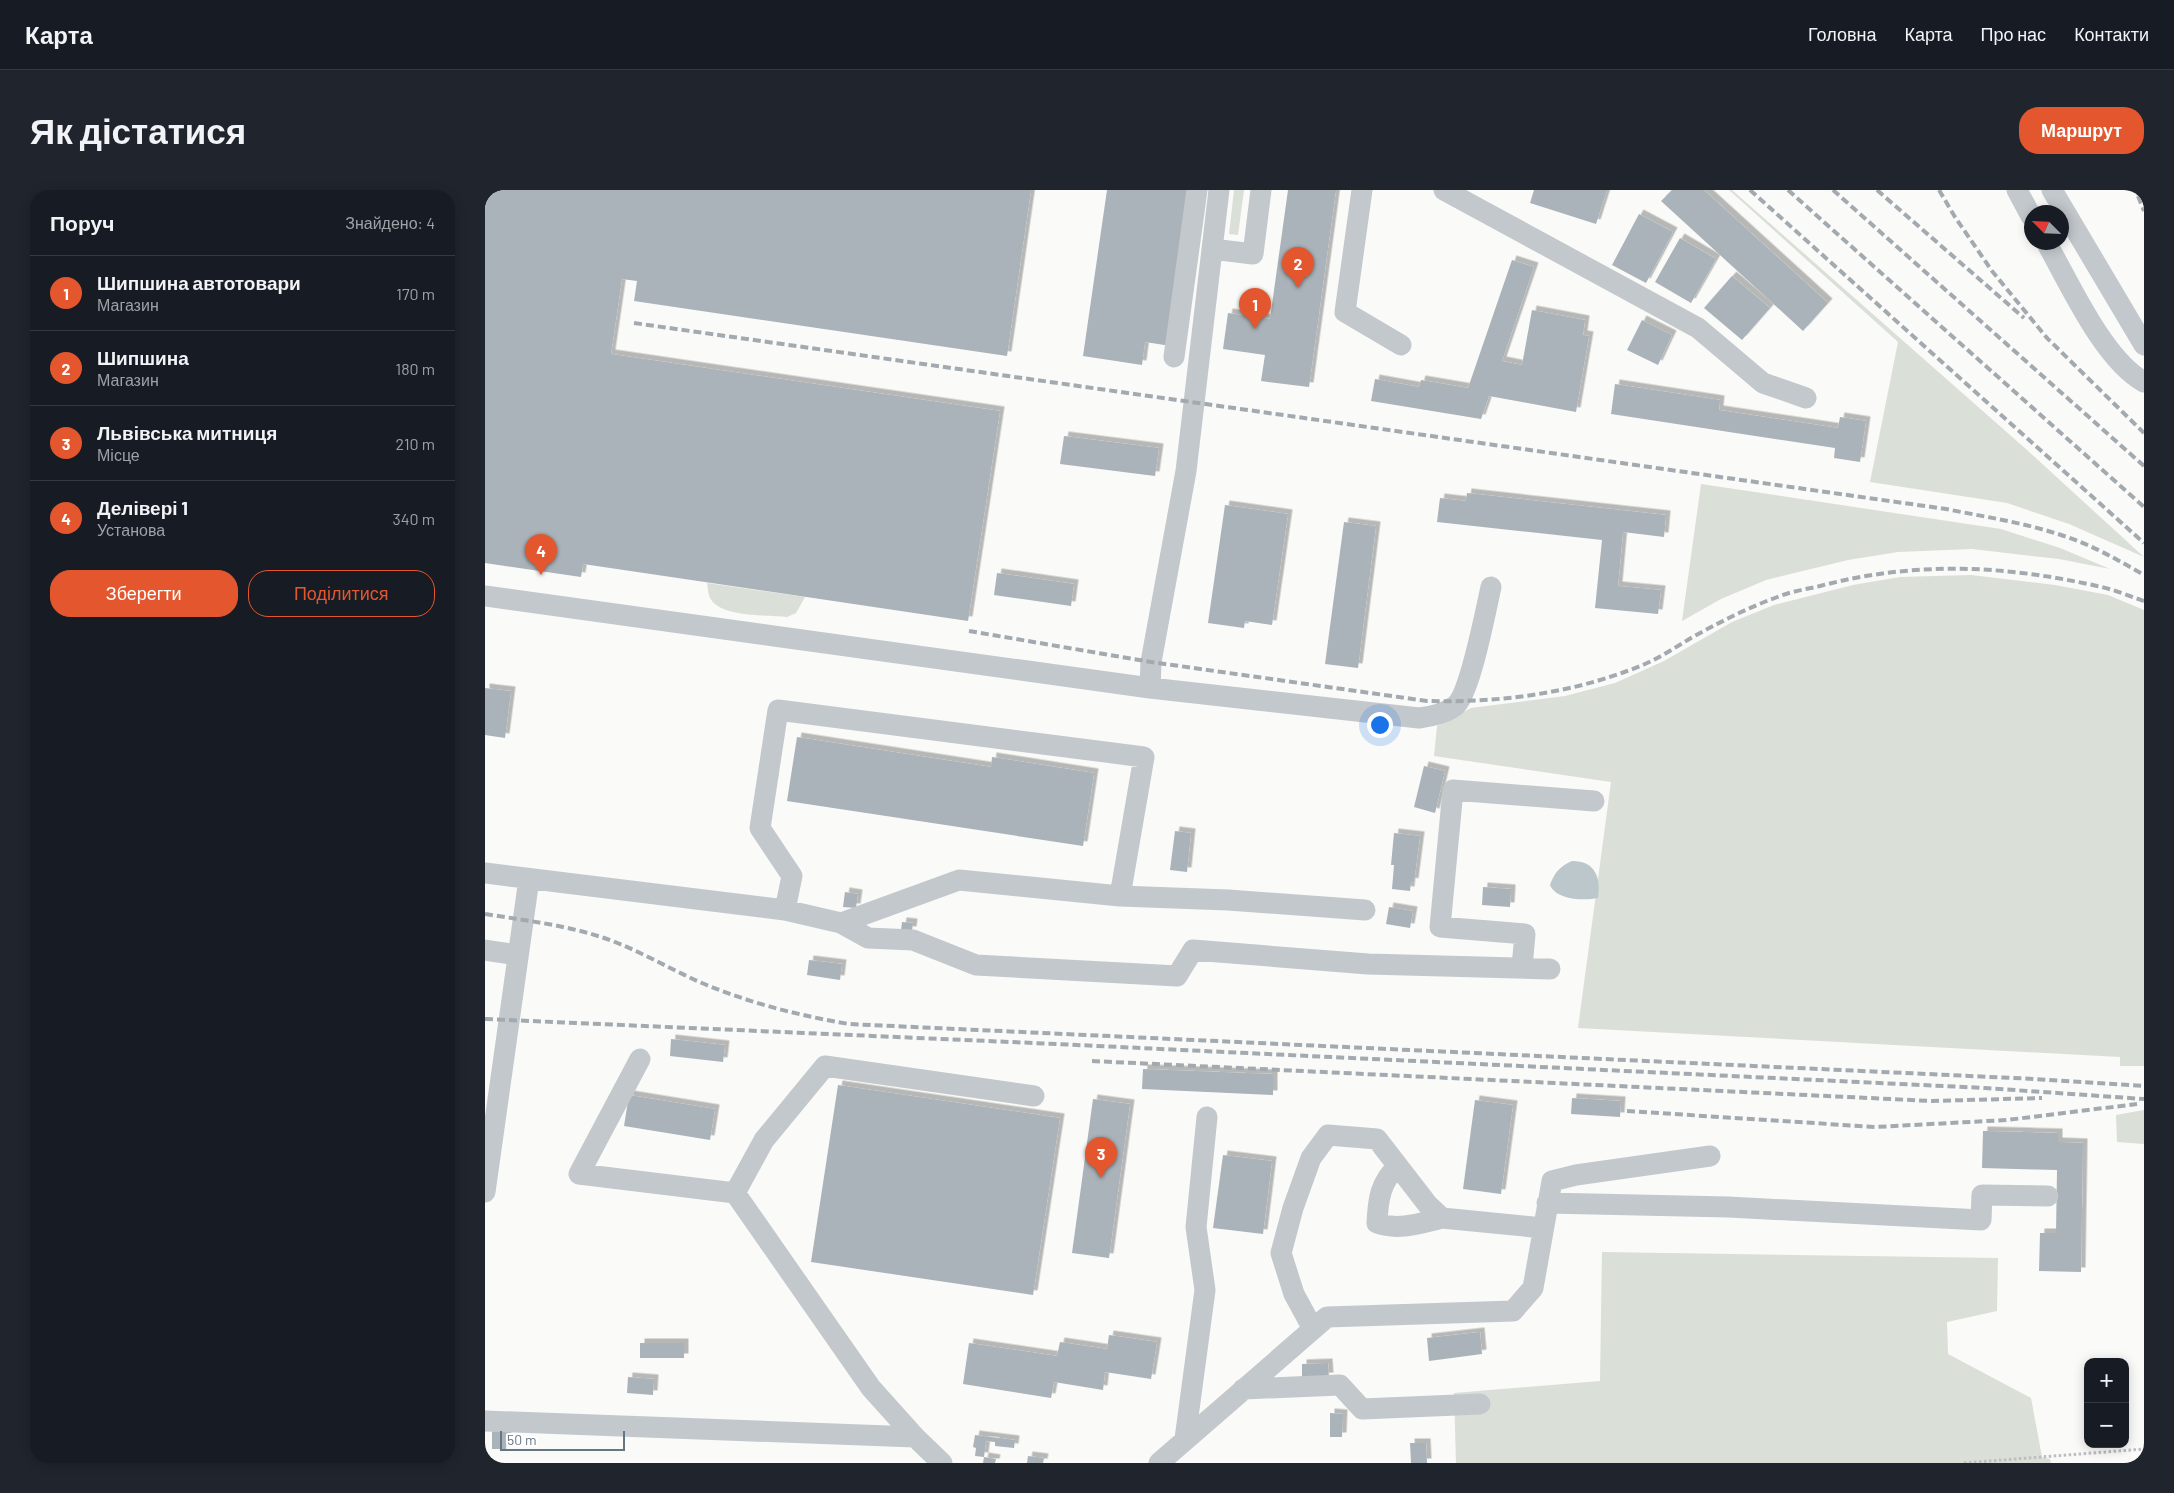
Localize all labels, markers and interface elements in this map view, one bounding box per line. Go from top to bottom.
text: Карта [25,20,93,49]
text: Головна [1808,23,1876,45]
text: Карта [1904,23,1953,45]
text: Про нас [1981,23,2046,45]
text: Контакти [2074,23,2149,45]
button: Маршрут [2019,107,2144,154]
text: Як дістатися [30,109,246,151]
north arrow [2024,205,2069,250]
text: Поруч [50,210,114,235]
text: Знайдено: 4 [345,213,435,232]
pin: 2 [1282,247,1314,288]
text: Шипшина автотовари [97,271,301,294]
text: 1 [63,284,69,303]
text: 170 m [396,284,435,303]
pin: 1 [1239,288,1271,329]
text: Магазин [97,295,159,314]
text: Шипшина [97,346,189,369]
text: 2 [62,359,70,378]
text: 180 m [396,359,435,378]
text: Магазин [97,370,159,389]
text: Львівська митниця [97,421,277,444]
text: 3 [62,434,70,453]
text: 210 m [396,434,435,453]
text: Місце [97,445,140,464]
text: Делівері 1 [97,496,188,519]
text: 4 [61,509,71,528]
text: 340 m [392,509,435,528]
text: Установа [97,520,165,539]
pin: 4 [525,534,557,575]
button: Зберегти [50,570,238,617]
button: Поділитися [248,570,435,617]
your location [1367,712,1393,738]
pin: 3 [1085,1137,1117,1178]
map controls [2084,1358,2129,1448]
button: + [2084,1358,2129,1403]
button: − [2084,1403,2129,1448]
scale bar [500,1428,625,1451]
text: 50 m [507,1431,536,1448]

